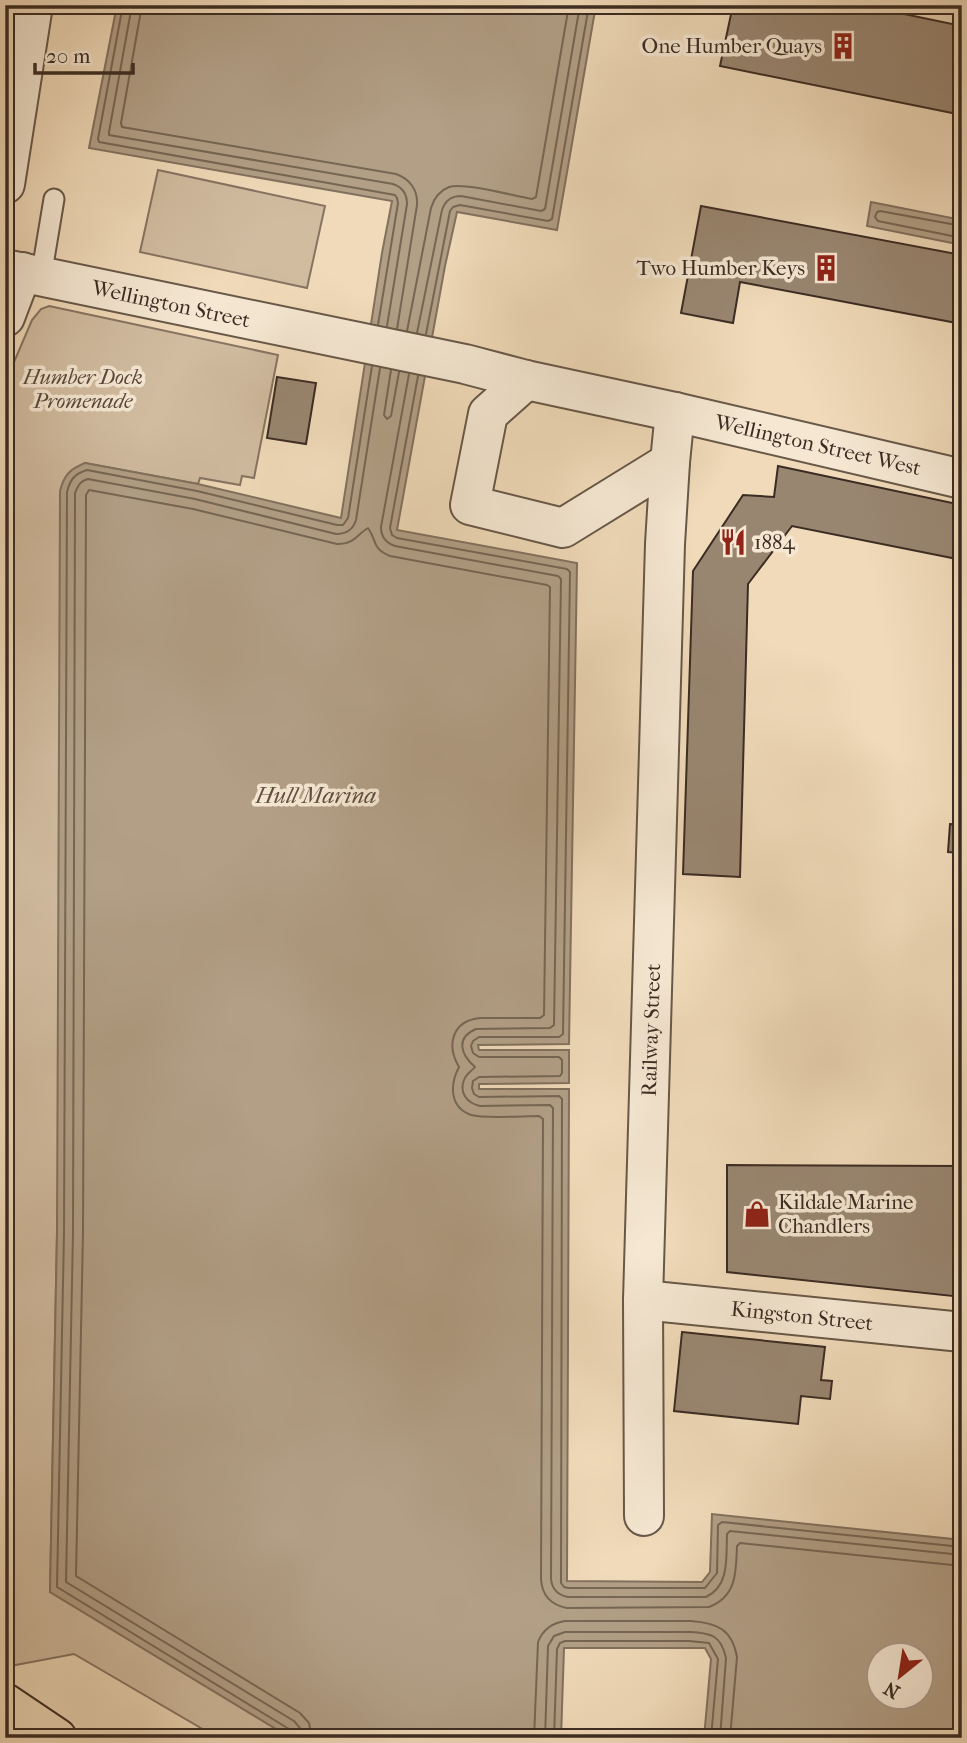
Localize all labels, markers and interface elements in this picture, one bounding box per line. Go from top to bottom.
building icon: One Humber Quays [828,31,858,61]
scale bar [35,32,133,76]
place label: One Humber Quays [642,34,822,58]
text: 20 m [46,44,91,68]
building icon: Two Humber Keys [811,253,841,283]
place label: Two Humber Keys [637,256,805,280]
street label: Wellington Street [89,275,253,333]
park label: Humber Dock Promenade [22,365,143,413]
street label: Wellington Street West [712,409,924,480]
restaurant icon: 1884 [718,527,748,557]
place label: 1884 [754,530,795,554]
water label: Hull Marina [255,782,376,809]
street label: Railway Street [637,963,665,1097]
place label: Kildale Marine Chandlers [778,1190,913,1238]
shop icon: Kildale Marine Chandlers [742,1199,772,1229]
street label: Kingston Street [730,1297,875,1335]
north arrow [866,1642,936,1712]
text: N [880,1676,904,1703]

